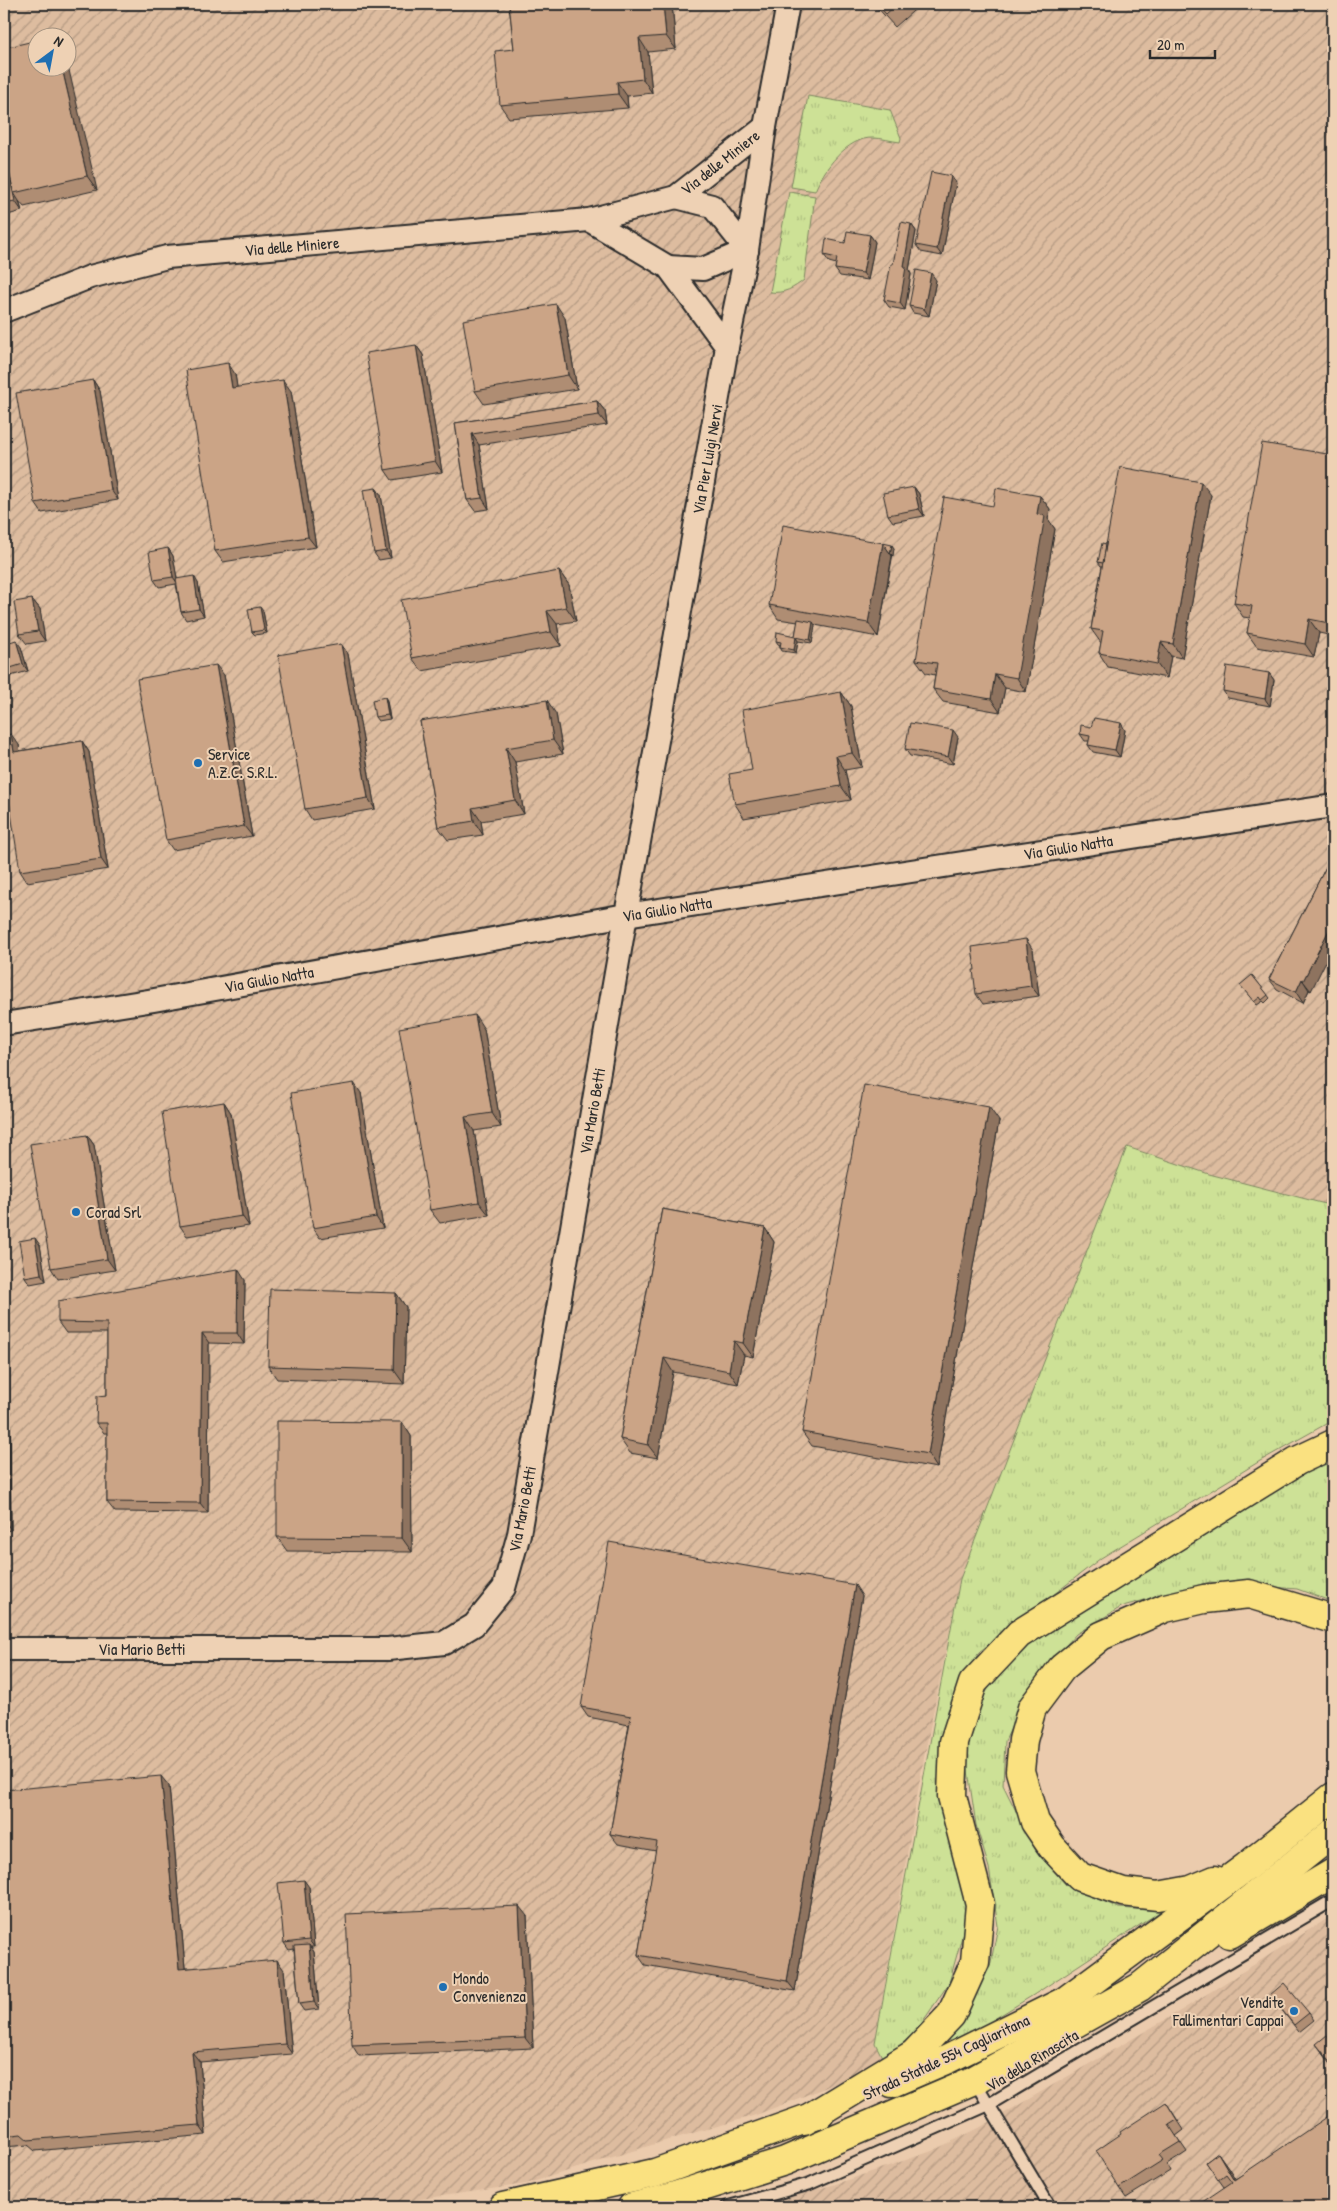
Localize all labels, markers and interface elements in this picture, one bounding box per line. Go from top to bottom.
north arrow [28,28,78,78]
scale bar [1150,28,1214,60]
text: N [51,31,68,51]
text: 20 m [1157,34,1184,55]
street label: Via delle Miniere [676,124,765,200]
street label: Via delle Miniere [244,231,341,261]
street label: Via Pier Luigi Nervi [686,402,728,516]
place label: Service A.Z.C. S.R.L. [208,743,277,783]
marker: Service A.Z.C. S.R.L. [192,757,204,769]
street label: Via Giulio Natta [1022,829,1114,865]
street label: Via Giulio Natta [621,891,713,927]
street label: Via Giulio Natta [223,960,315,998]
street label: Via Mario Betti [574,1066,610,1156]
place label: Corad Srl [86,1201,142,1223]
marker: Corad Srl [70,1206,82,1218]
street label: Via Mario Betti [503,1464,541,1554]
street label: Via Mario Betti [98,1638,186,1660]
place label: Mondo Convenienza [453,1967,526,2007]
marker: Mondo Convenienza [437,1981,449,1993]
place label: Vendite Fallimentari Cappai [1172,1991,1285,2031]
marker: Vendite Fallimentari Cappai [1288,2005,1300,2017]
street label: Strada Statale 554 Cagliaritana [859,2009,1033,2105]
street label: Via della Rinascita [982,2024,1082,2096]

